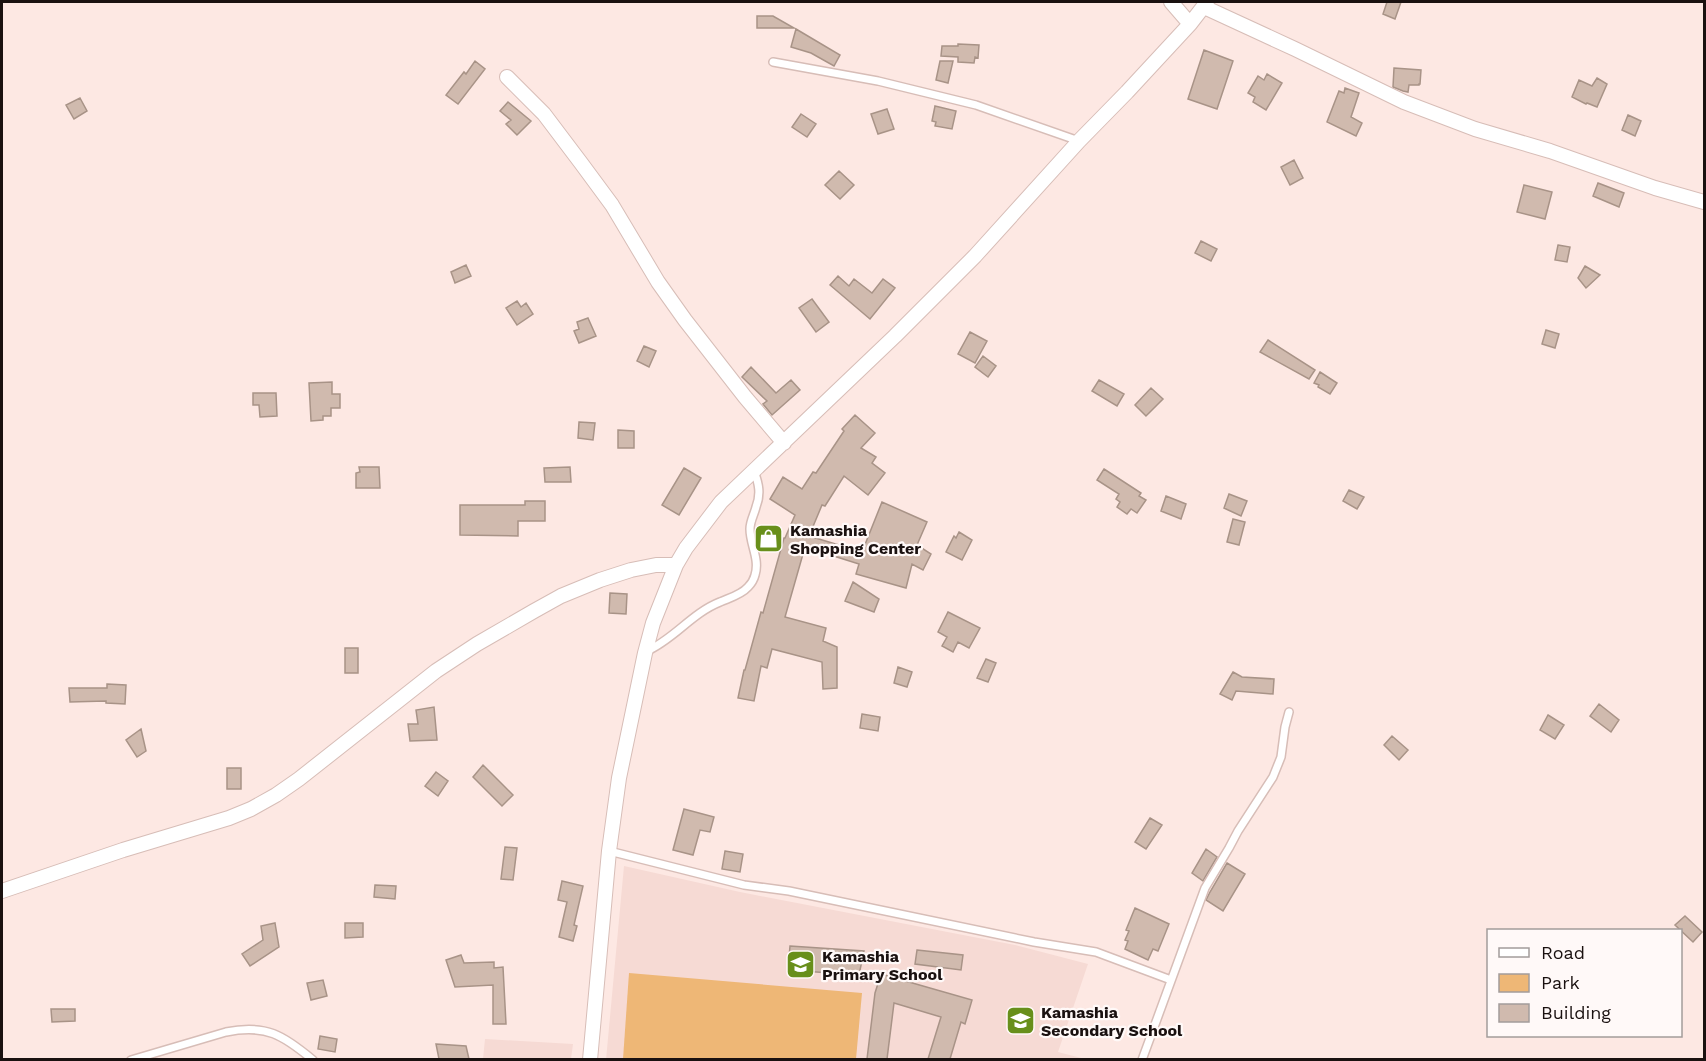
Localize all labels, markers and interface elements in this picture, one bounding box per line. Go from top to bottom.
place label: Kamashia Shopping Center [790,521,921,558]
shop icon: Kamashia Shopping Center [753,523,785,555]
legend [1487,929,1682,1037]
text: Road [1541,942,1585,963]
place label: Kamashia Primary School [822,947,943,984]
school or university icon: Kamashia Primary School [785,949,817,981]
text: Park [1541,972,1580,993]
text: Building [1541,1002,1611,1023]
place label: Kamashia Secondary School [1041,1003,1183,1040]
school or university icon: Kamashia Secondary School [1004,1005,1036,1037]

